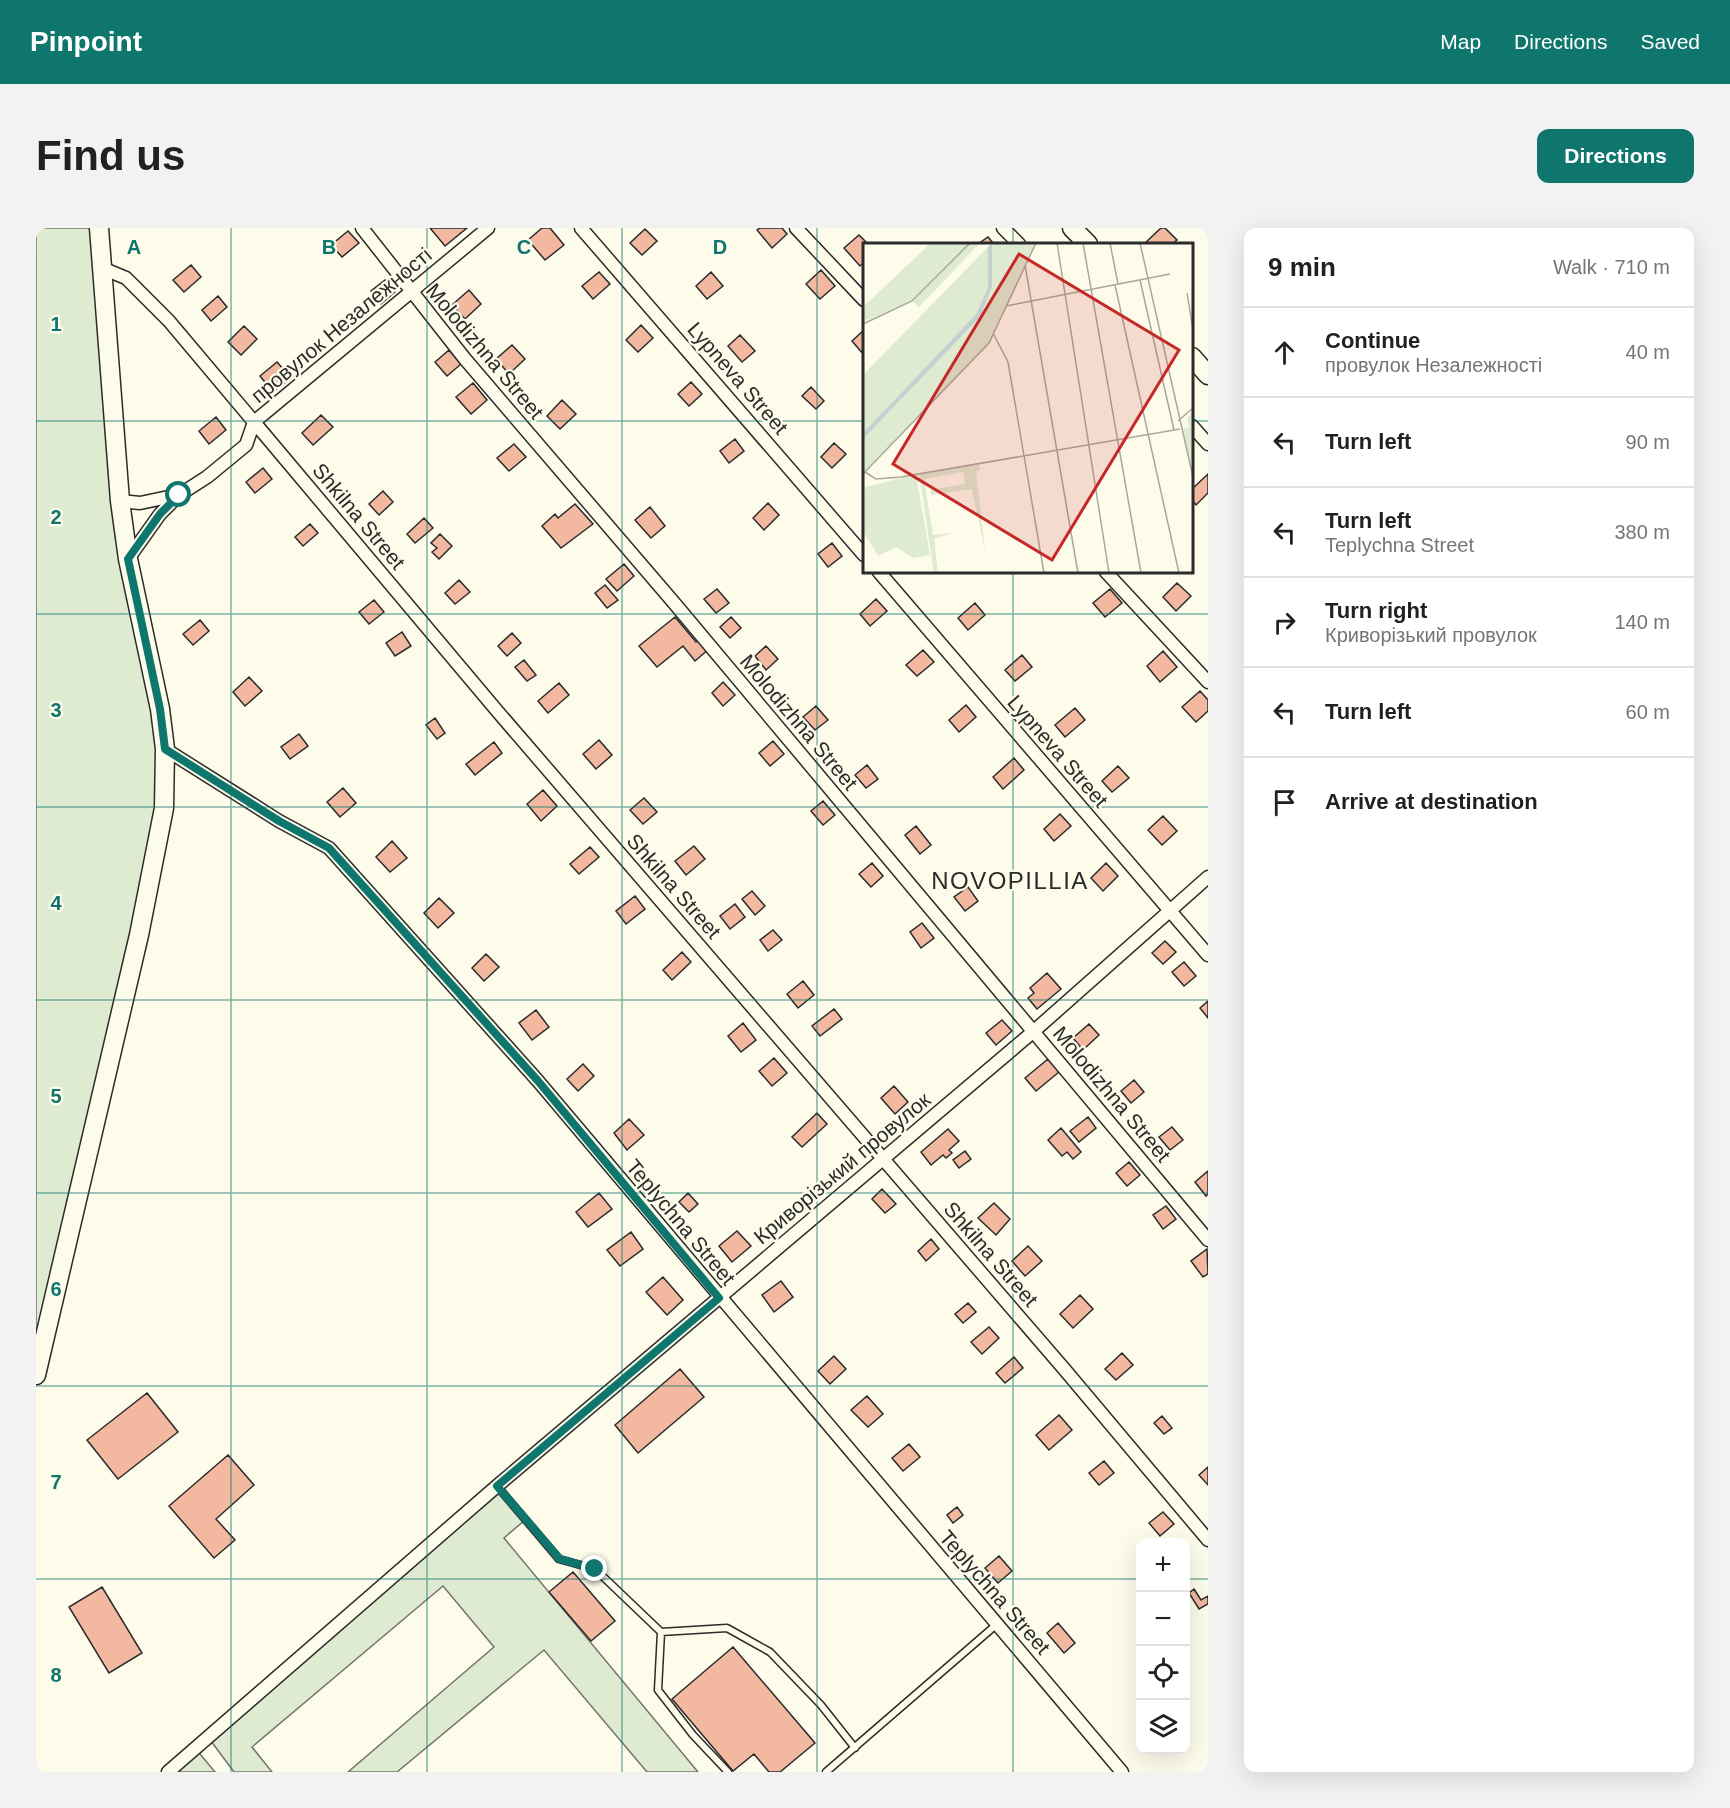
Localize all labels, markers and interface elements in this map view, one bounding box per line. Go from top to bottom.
text: Pinpoint [30,26,142,57]
text: Map [1440,30,1481,53]
text: Directions [1514,30,1607,53]
text: Saved [1640,30,1700,53]
button: Directions [1537,129,1694,183]
text: Find us [36,132,185,179]
text: A [127,236,141,258]
text: B [322,236,336,258]
text: C [517,236,531,258]
text: D [713,236,727,258]
street label: провулок Незалежності [246,243,436,407]
inset map [863,243,1193,573]
text: 9 min [1268,252,1336,282]
text: Walk · 710 m [1553,256,1670,278]
street label: Molodizhna Street [422,279,548,423]
text: 1 [50,313,62,335]
street label: Lypneva Street [683,317,793,439]
text: Continue [1325,328,1420,353]
icon: ahead [1268,336,1301,369]
text: 40 m [1626,341,1670,363]
text: провулок Незалежності [1325,354,1542,376]
icon: left [1268,426,1301,459]
text: Turn left [1325,429,1411,454]
text: 90 m [1626,431,1670,453]
street label: Shkilna Street [308,459,410,574]
route start [165,481,191,507]
text: 2 [50,506,62,528]
text: Turn left [1325,508,1411,533]
icon: left [1268,516,1301,549]
text: 380 m [1614,521,1670,543]
text: Teplychna Street [1325,534,1474,556]
text: Turn right [1325,598,1427,623]
icon: right [1268,606,1301,639]
text: 140 m [1614,611,1670,633]
text: Криворізький провулок [1325,624,1537,646]
street label: Molodizhna Street [736,650,862,794]
street label: Lypneva Street [1003,690,1113,812]
icon: left [1268,696,1301,729]
text: 3 [50,699,62,721]
text: Turn left [1325,699,1411,724]
text: 60 m [1626,701,1670,723]
icon: arrive [1268,786,1301,819]
text: Arrive at destination [1325,789,1538,814]
street label: Shkilna Street [622,829,726,943]
district label: NOVOPILLIA [931,867,1089,894]
text: 4 [50,892,62,914]
street label: Molodizhna Street [1049,1022,1175,1166]
text: 5 [50,1085,62,1107]
street label: Криворізький провулок [749,1087,935,1248]
street label: Teplychna Street [622,1155,740,1289]
street label: Shkilna Street [939,1197,1043,1311]
text: 6 [50,1278,62,1300]
text: 7 [50,1471,62,1493]
street label: Teplychna Street [935,1525,1055,1659]
map controls [1136,1538,1190,1754]
button: + [1136,1538,1190,1592]
route end [581,1555,607,1581]
button: − [1136,1592,1190,1646]
button: locate [1136,1646,1190,1700]
text: 8 [50,1664,62,1686]
button: layers [1136,1700,1190,1754]

